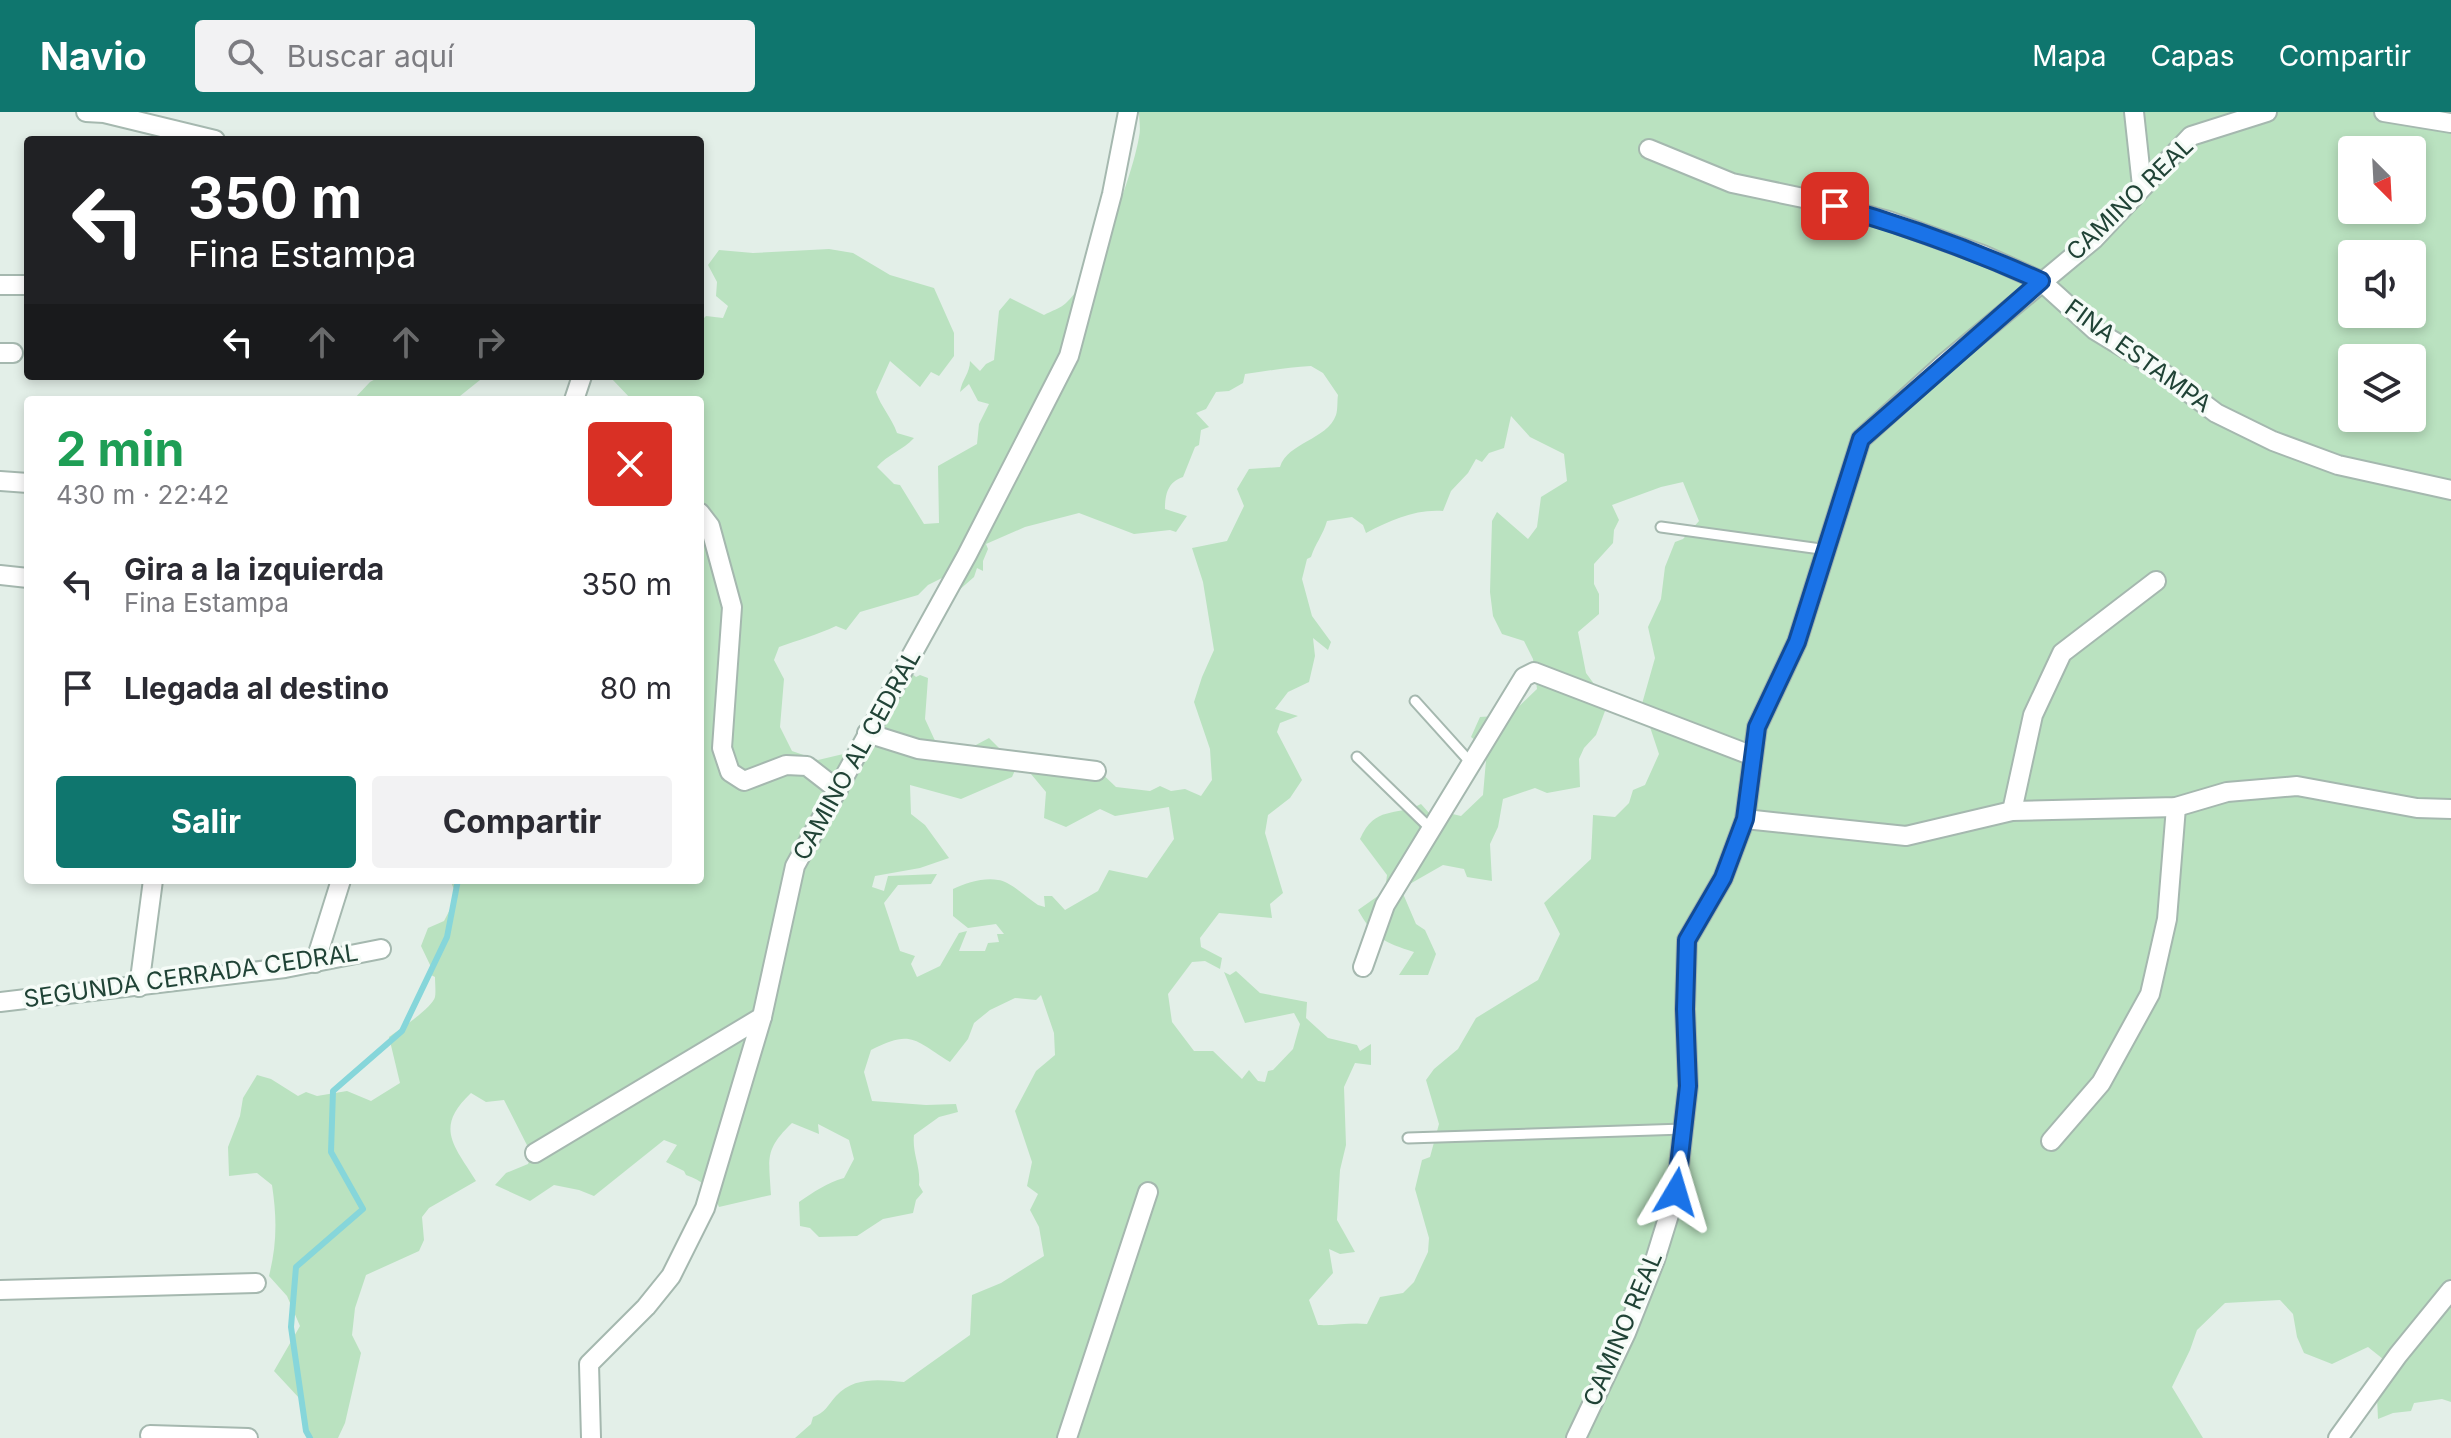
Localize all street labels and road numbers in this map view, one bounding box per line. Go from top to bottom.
street label: CAMINO REAL [2060,131,2199,266]
street label: FINA ESTAMPA [2060,293,2217,418]
street label: CAMINO AL CEDRAL [787,644,927,865]
street label: SEGUNDA CERRADA CEDRAL [22,938,360,1013]
street label: CAMINO REAL [1577,1247,1668,1410]

